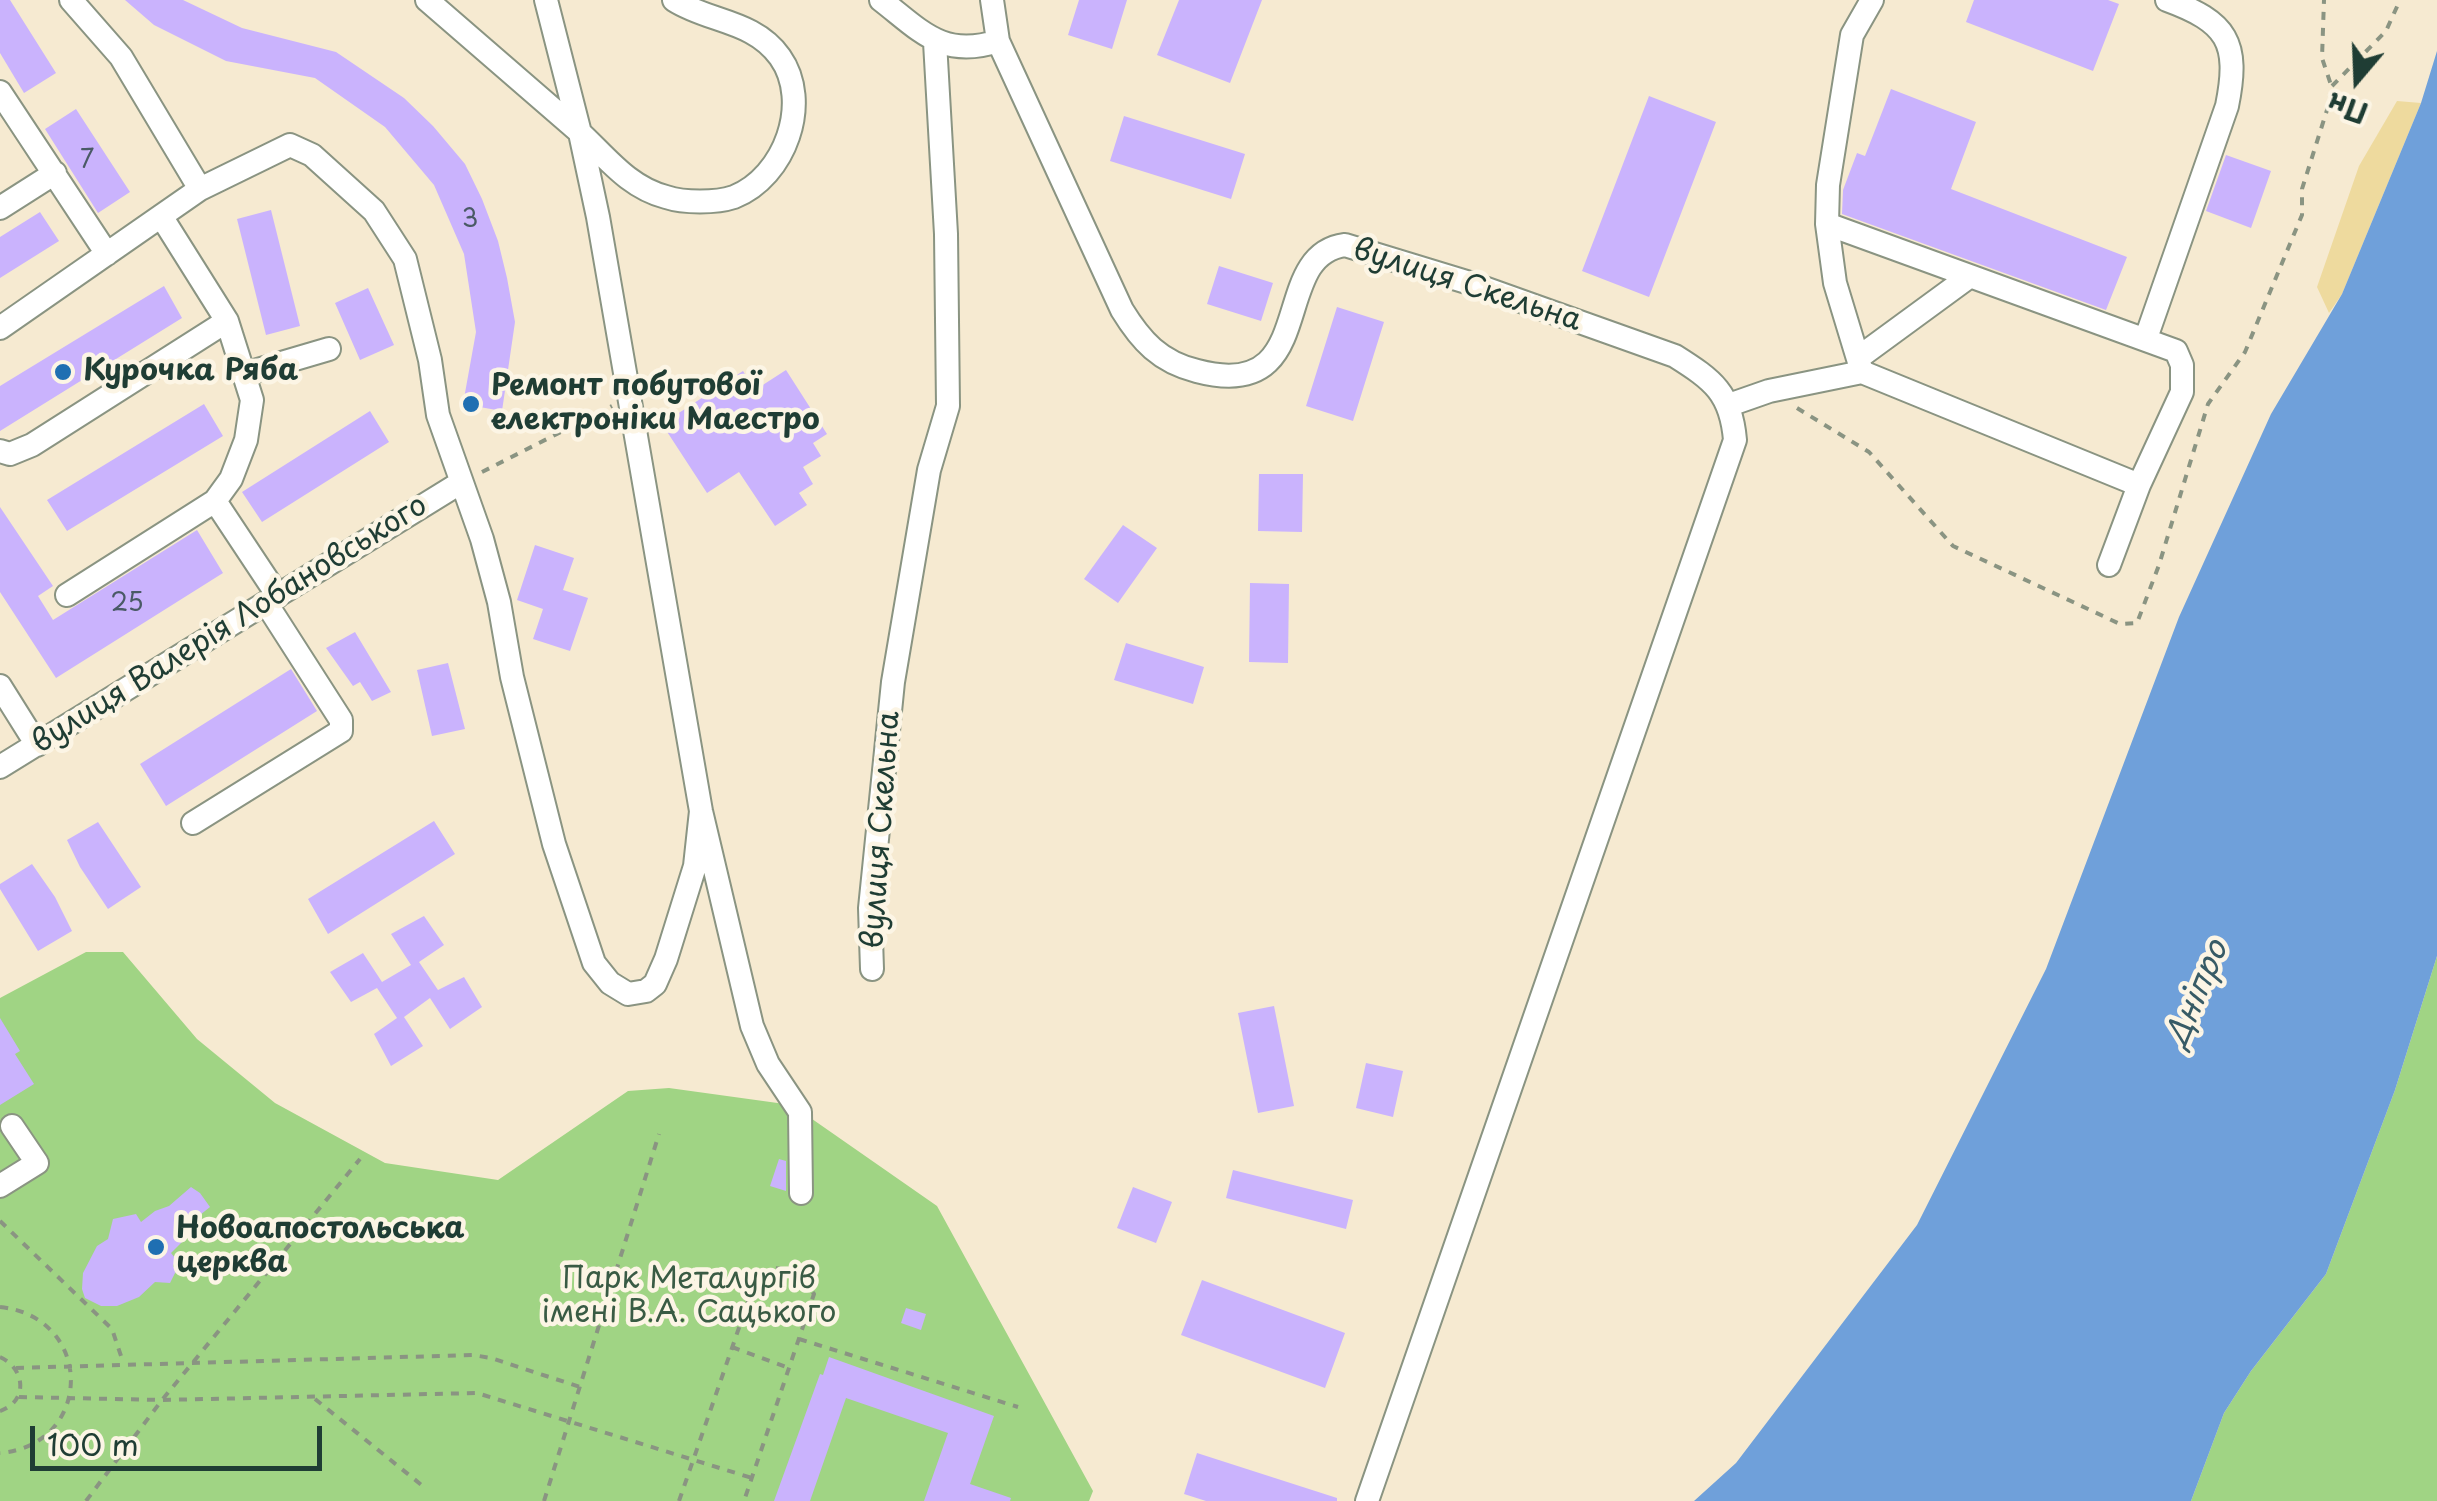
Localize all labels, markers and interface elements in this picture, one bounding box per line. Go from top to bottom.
north arrow [2307,30,2407,130]
text: Пн [2321,82,2373,136]
house number: 7 [80,146,94,176]
house number: 3 [462,205,478,235]
street label: вулиця Скельна [1348,232,1586,340]
place label: Курочка Ряба [83,354,298,390]
marker: Курочка Ряба [52,361,74,383]
place label: Ремонт побутової електроніки Маестро [491,369,820,440]
marker: Ремонт побутової електроніки Маестро [460,393,482,415]
street label: вулиця Валерія Лобановського [26,488,434,762]
house number: 25 [110,589,144,619]
street label: вулиця Скельна [856,710,908,950]
water label: Дніпро [2159,935,2237,1053]
place label: Новоапостольська церква [176,1212,465,1282]
marker: Новоапостольська церква [145,1236,167,1258]
park label: Парк Металургів імені В.А. Сацького [541,1262,837,1332]
scale bar [35,1406,328,1468]
text: 100 m [47,1421,139,1466]

